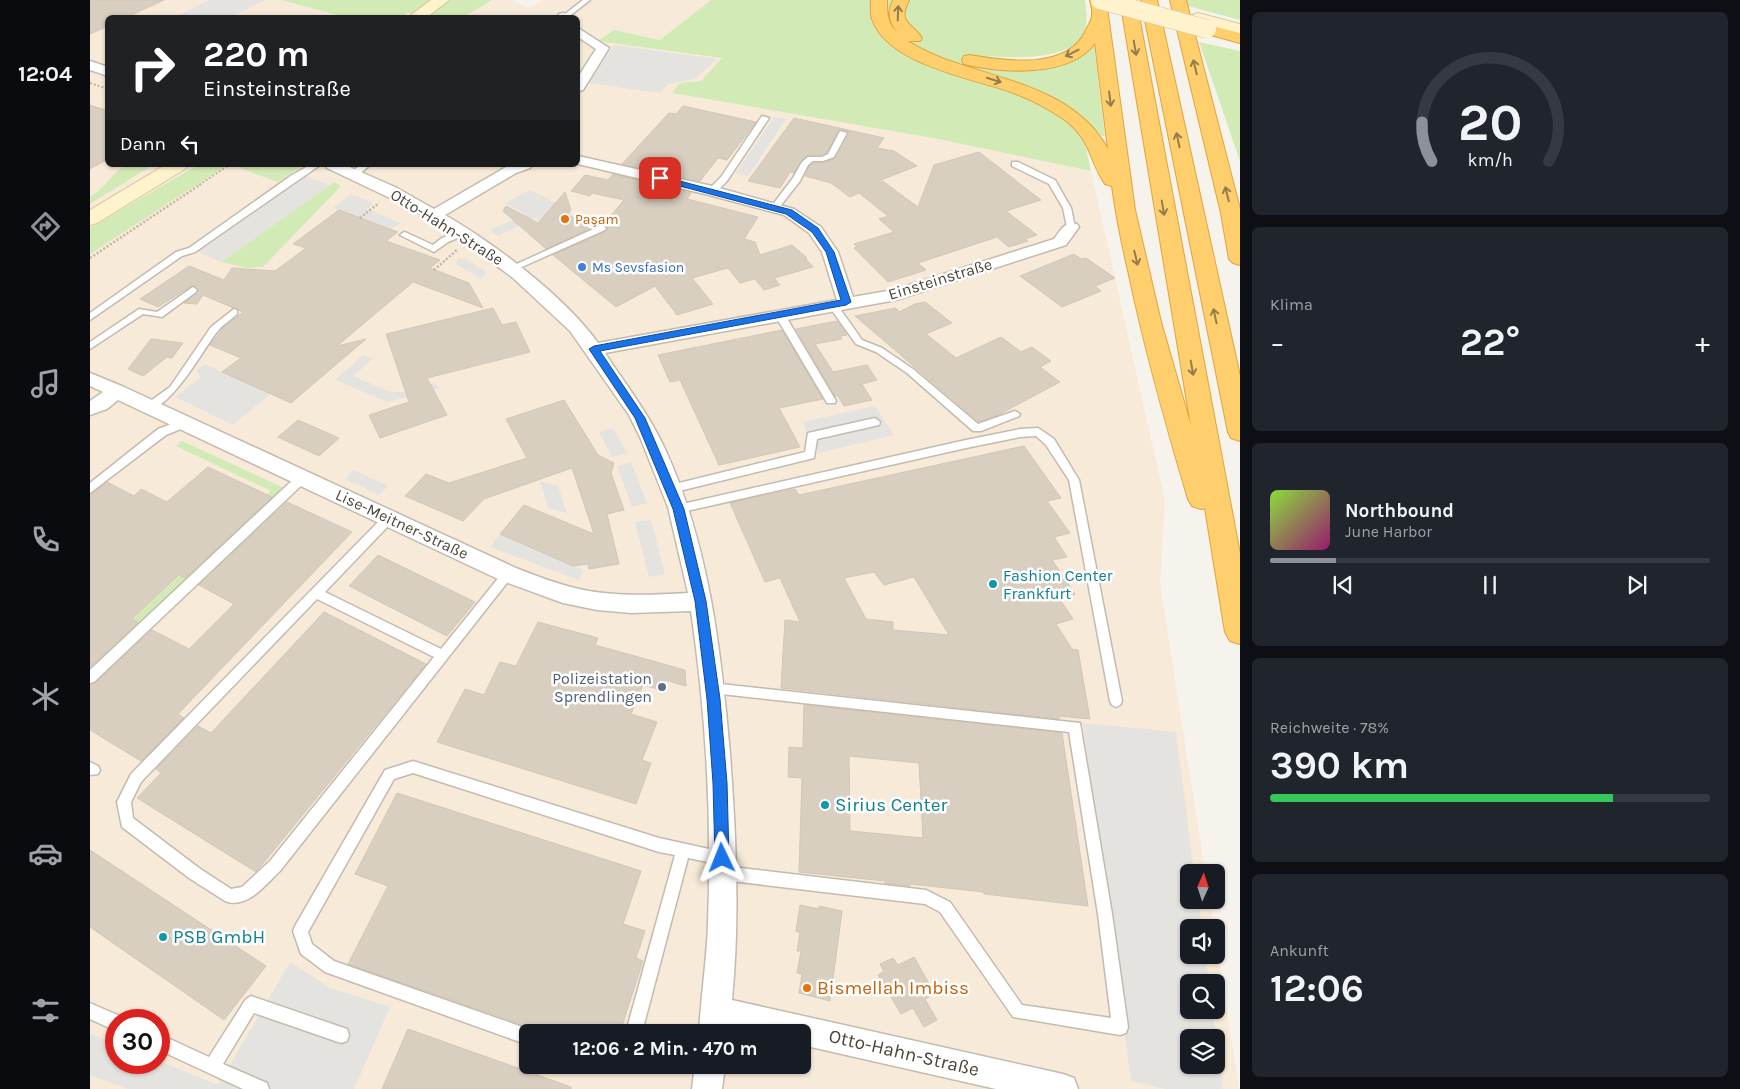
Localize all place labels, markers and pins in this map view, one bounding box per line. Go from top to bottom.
pin [639,157,681,199]
place label: Paşam [575,211,619,228]
marker: Paşam [559,213,571,225]
place label: Ms Sevsfasion [592,259,684,276]
marker: Ms Sevsfasion [576,261,588,273]
place label: Fashion Center Frankfurt [1003,566,1113,603]
marker: Fashion Center Frankfurt [987,578,999,590]
place label: Polizeistation Sprendlingen [552,669,652,706]
marker: Polizeistation Sprendlingen [656,681,668,693]
place label: Sirius Center [835,794,947,816]
marker: Sirius Center [819,799,831,811]
place label: PSB GmbH [173,926,265,948]
marker: PSB GmbH [157,931,169,943]
place label: Bismellah Imbiss [817,977,969,999]
marker: Bismellah Imbiss [801,982,813,994]

